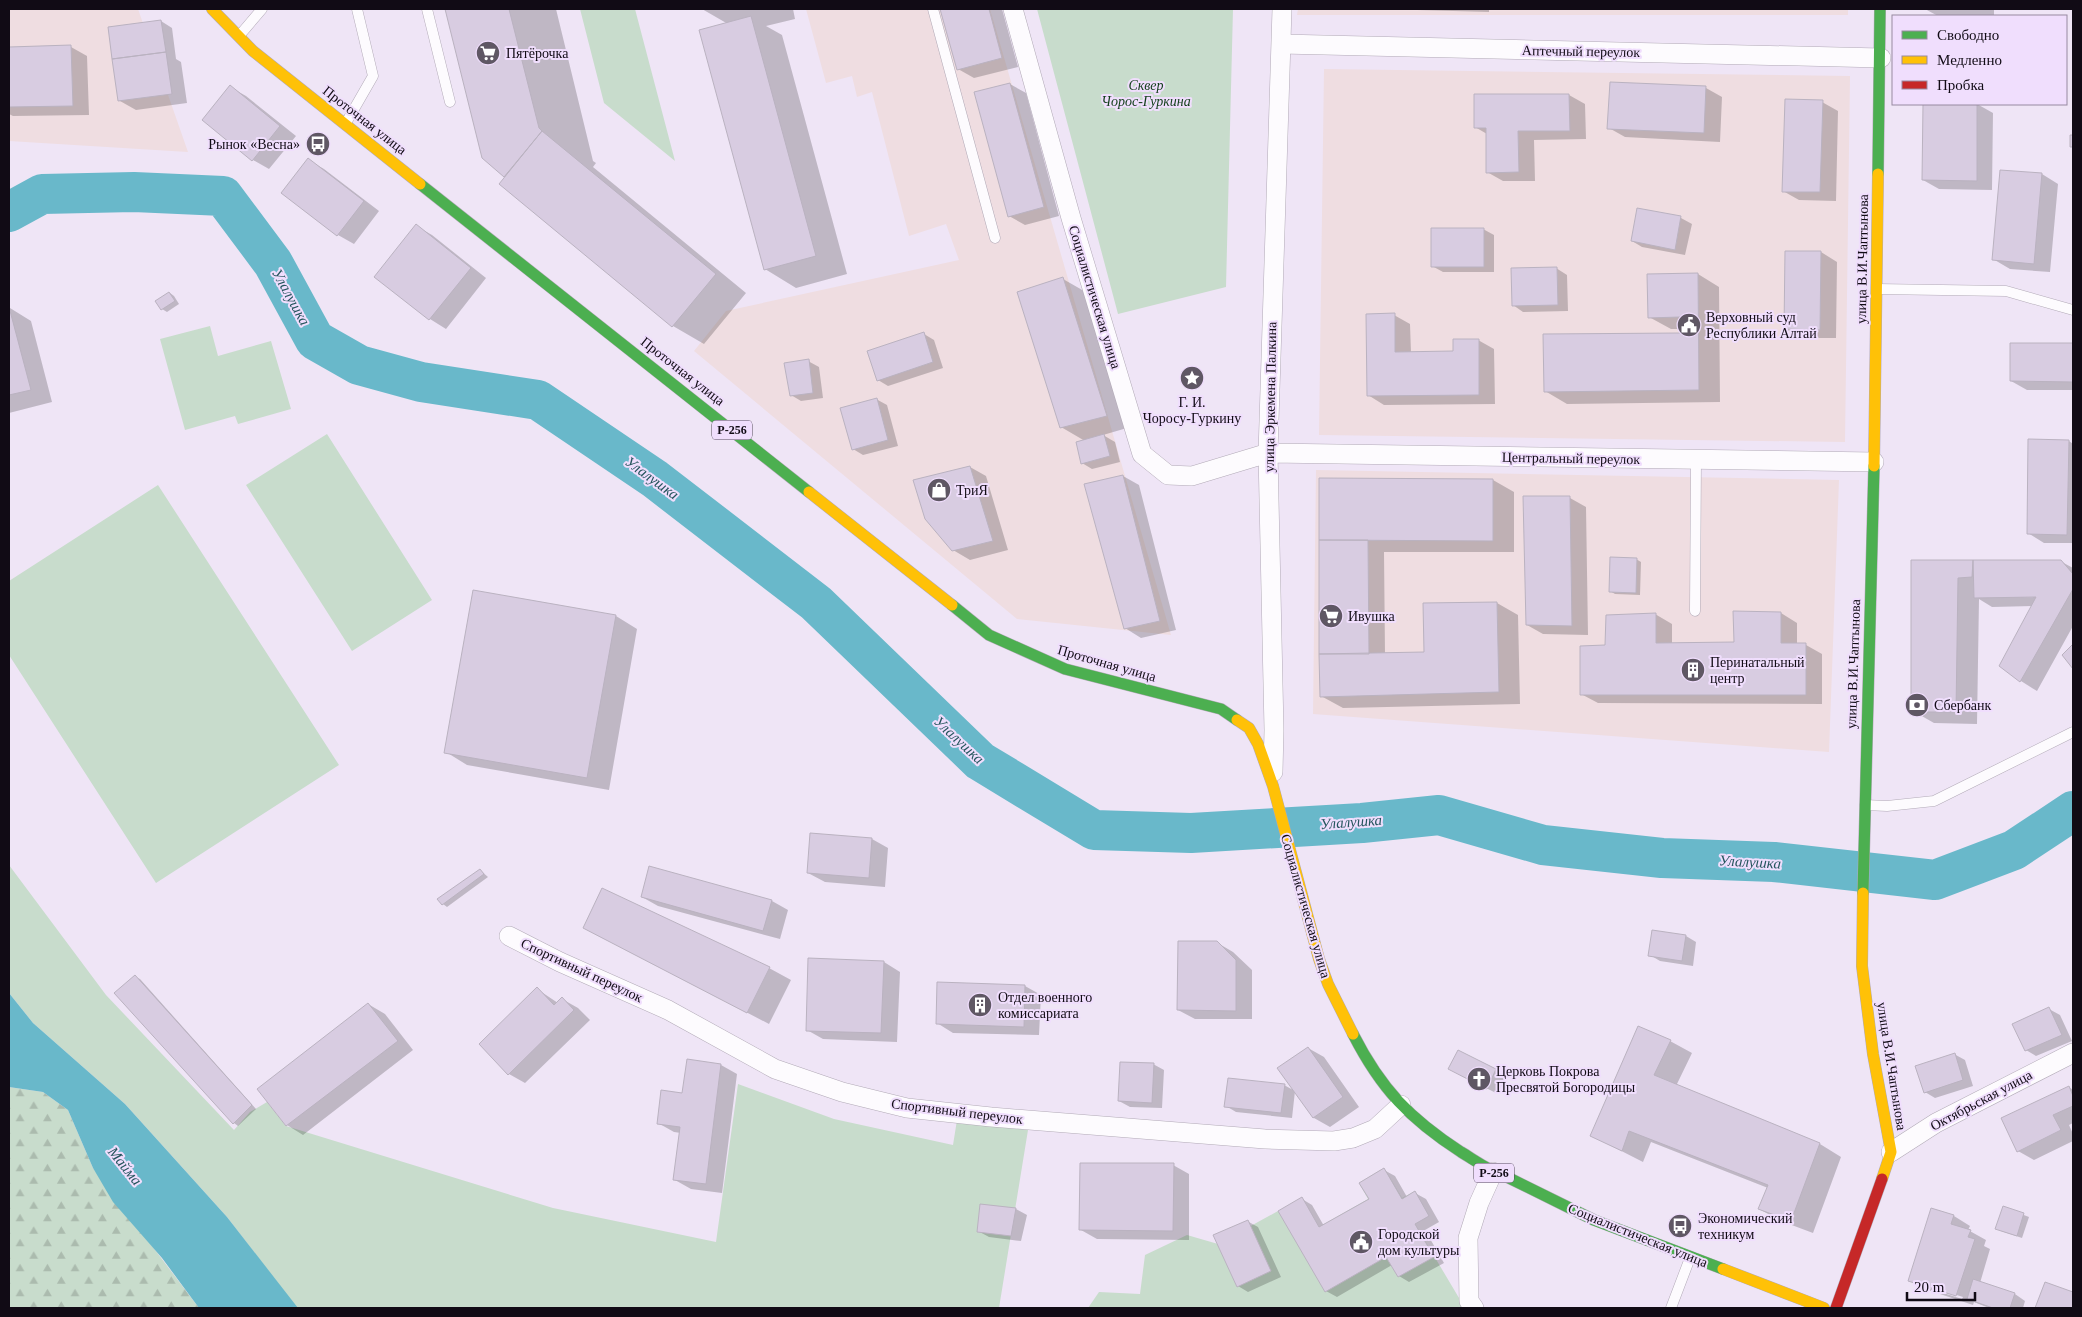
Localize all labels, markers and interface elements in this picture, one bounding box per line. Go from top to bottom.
legend [1892,15,2067,105]
text: Свободно [1937,27,1999,43]
supermarket icon: Пятёрочка [475,40,501,66]
street label: Аптечный переулок [1522,43,1640,60]
place label: Пятёрочка [506,46,569,61]
text: Медленно [1937,52,2002,68]
text: Пробка [1937,77,1985,93]
park label: Сквер Чорос-Гуркина [1101,78,1191,109]
street label: Проточная улица [320,83,410,158]
bus stop icon: Рынок «Весна» [305,131,331,157]
place label: Рынок «Весна» [208,137,300,152]
street label: улица В.И.Чаптынова [1854,193,1871,324]
street label: Социалистическая улица [1066,224,1124,371]
water label: Улалушка [269,266,313,328]
place label: Верховный суд Республики Алтай [1706,310,1817,341]
public building icon: Верховный суд Республики Алтай [1676,312,1702,338]
street label: улица Эркемена Палкина [1262,321,1279,472]
street label: Проточная улица [638,334,728,409]
place icon: Г. И. Чоросу-Гуркину [1179,365,1205,391]
place label: Г. И. Чоросу-Гуркину [1143,395,1241,426]
road number: Р-256 [712,420,752,440]
street label: Центральный переулок [1502,450,1641,467]
water label: Улалушка [622,453,682,503]
shop icon: ТриЯ [926,477,952,503]
place label: ТриЯ [956,483,988,498]
street label: улица В.И.Чаптынова [1844,598,1863,729]
supermarket icon: Ивушка [1318,603,1344,629]
place label: Ивушка [1348,609,1396,624]
street label: Проточная улица [1056,642,1159,685]
place label: Перинатальный центр [1710,655,1805,686]
building icon: Перинатальный центр [1680,657,1706,683]
bank icon: Сбербанк [1904,692,1930,718]
place label: Сбербанк [1934,698,1991,713]
water label: Улалушка [931,713,987,767]
water label: Улалушка [1319,812,1383,832]
street label: Социалистическая улица [1278,832,1333,981]
water label: Улалушка [1719,852,1781,872]
street label: Спортивный переулок [519,936,645,1005]
place label: Отдел военного комиссариата [998,990,1092,1021]
building icon: Отдел военного комиссариата [967,992,993,1018]
street label: улица В.И.Чаптынова [1874,1001,1909,1132]
place label: Церковь Покрова Пресвятой Богородицы [1496,1064,1636,1095]
church icon: Церковь Покрова Пресвятой Богородицы [1466,1066,1492,1092]
street label: Октябрьская улица [1928,1067,2035,1134]
street label: Спортивный переулок [890,1096,1024,1127]
water label: Майма [104,1143,145,1188]
road number: Р-256 [1474,1164,1514,1182]
street label: Социалистическая улица [1566,1201,1710,1271]
place label: Экономический техникум [1698,1211,1793,1242]
bus stop icon: Экономический техникум [1667,1213,1693,1239]
place label: Городской дом культуры [1378,1227,1460,1258]
public building icon: Городской дом культуры [1348,1229,1374,1255]
scale bar [1907,1270,1974,1302]
text: 20 m [1914,1279,1945,1295]

